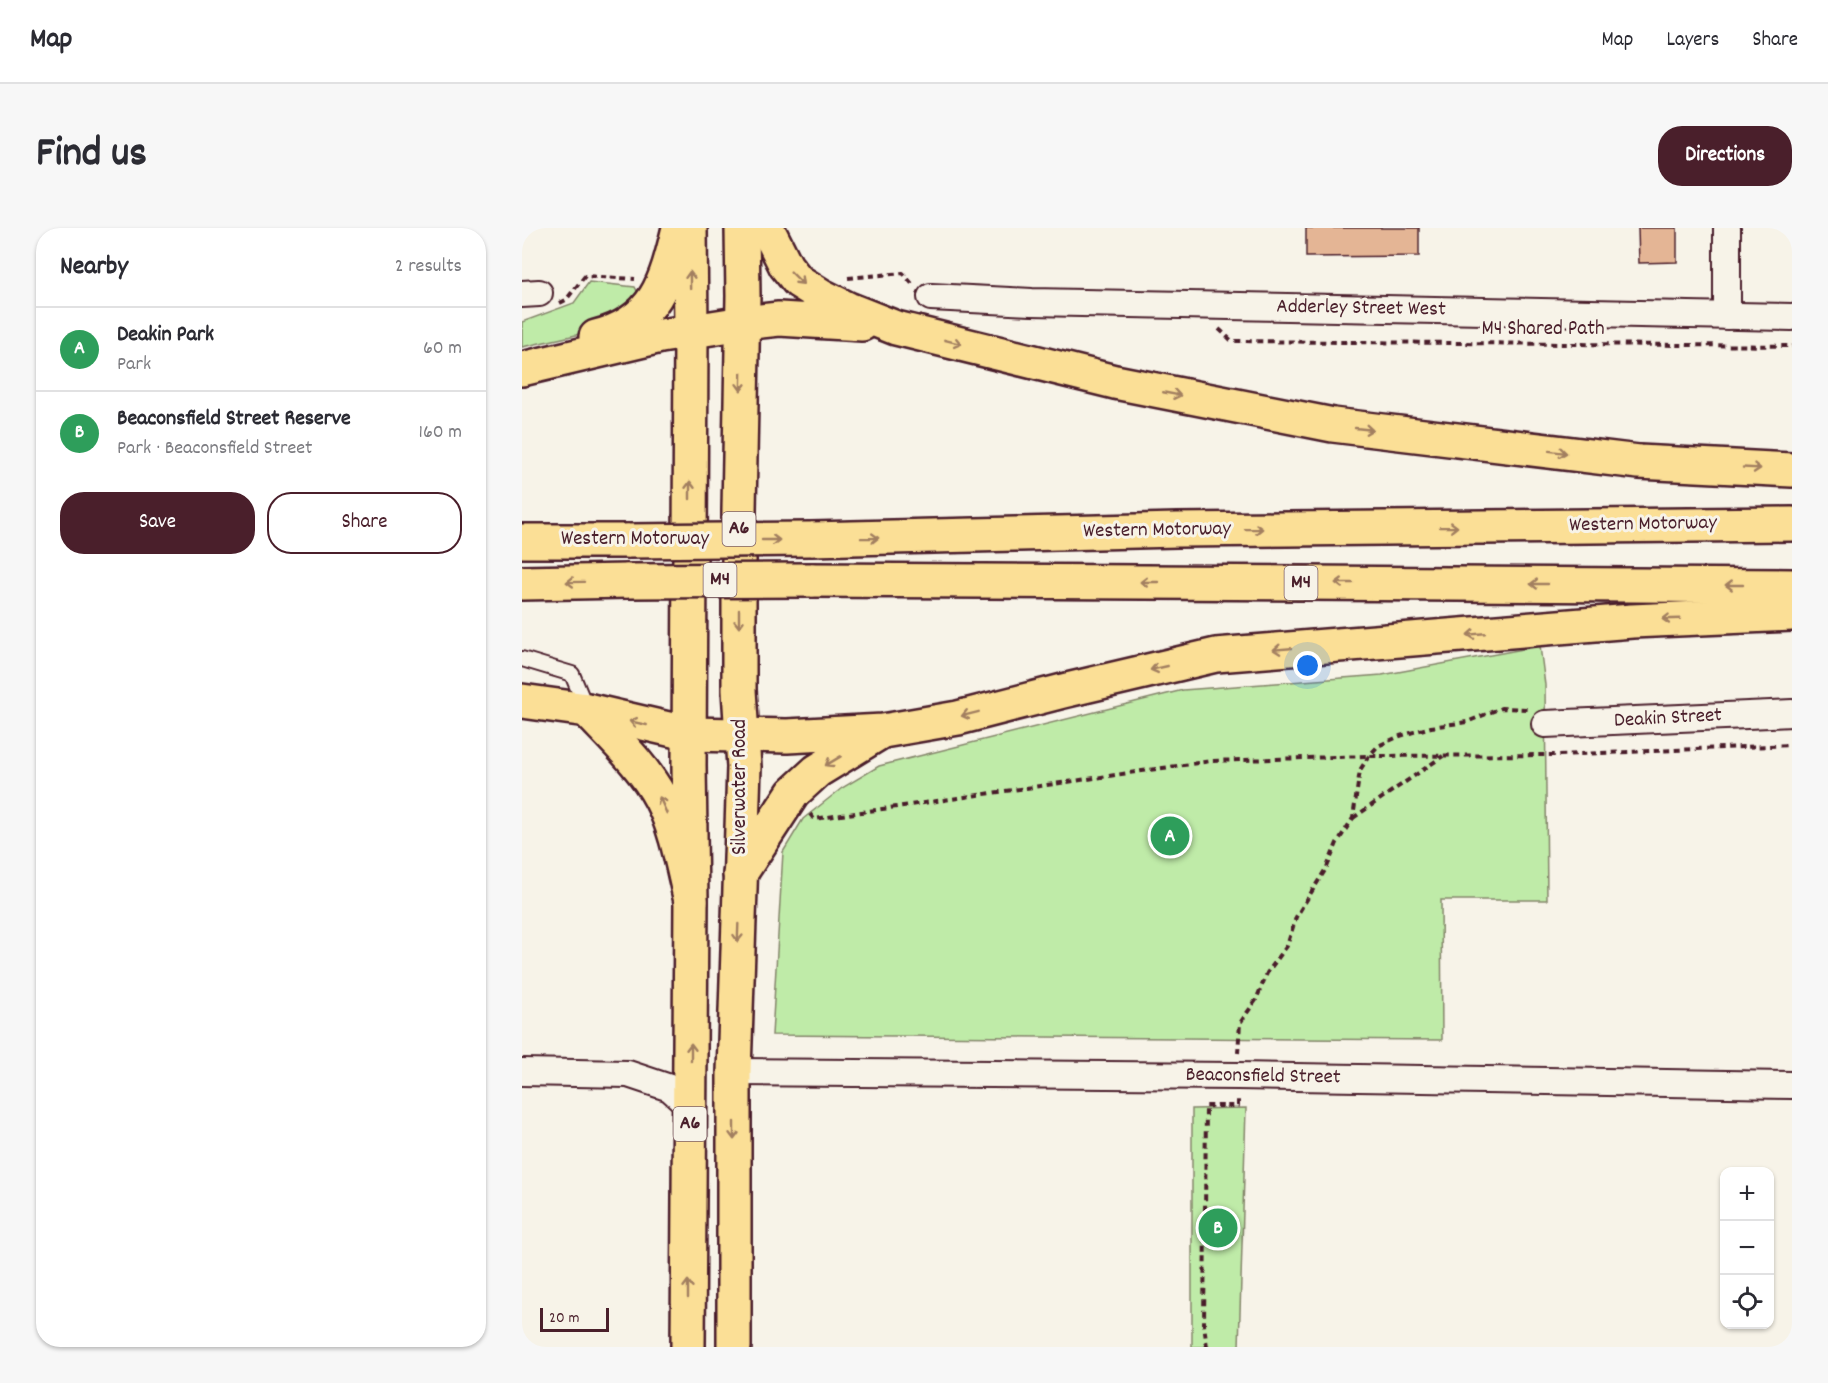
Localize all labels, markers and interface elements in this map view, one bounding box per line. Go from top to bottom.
text: Map [30,21,72,61]
text: Map [1602,26,1633,56]
text: Layers [1666,26,1719,56]
text: Share [1752,26,1798,56]
text: Find us [36,126,147,186]
button: Directions [1658,126,1792,186]
text: Nearby [60,249,128,286]
text: 2 results [395,253,462,281]
one-way arrow [684,270,696,290]
one-way arrow [790,270,804,285]
street label: Adderley Street West [1276,293,1446,325]
street label: M4 Shared Path [1482,315,1605,345]
text: Deakin Park [117,320,214,351]
text: A [74,335,85,363]
text: 60 m [423,335,462,363]
one-way arrow [943,336,962,348]
text: Park [117,351,151,379]
one-way arrow [736,371,747,391]
one-way arrow [1162,389,1182,400]
text: Beaconsfield Street Reserve [117,404,351,435]
text: B [75,419,84,447]
text: 160 m [419,419,462,447]
one-way arrow [1354,423,1373,434]
text: Park · Beaconsfield Street [117,435,312,463]
one-way arrow [1547,447,1567,458]
one-way arrow [1741,462,1761,473]
one-way arrow [684,480,696,500]
button: Save [60,492,255,554]
button: Share [267,492,462,554]
street label: Western Motorway [1569,509,1718,541]
road number: A6 [722,512,756,546]
street label: Western Motorway [1083,515,1232,547]
one-way arrow [1438,521,1458,533]
one-way arrow [1243,523,1263,535]
street label: Western Motorway [561,525,709,555]
one-way arrow [859,532,879,544]
one-way arrow [761,534,781,546]
road number: M4 [704,563,736,597]
road number: M4 [1284,566,1318,600]
one-way arrow [566,576,586,588]
one-way arrow [1139,576,1159,588]
one-way arrow [1334,577,1354,589]
one-way arrow [1529,578,1549,590]
one-way arrow [1724,579,1744,591]
one-way arrow [733,608,745,628]
one-way arrow [1661,614,1681,625]
one-way arrow [1467,629,1487,640]
one-way arrow [1272,644,1292,655]
your location [1293,651,1322,680]
one-way arrow [1150,663,1169,675]
street label: Deakin Street [1613,701,1723,737]
one-way arrow [961,709,980,721]
one-way arrow [629,716,648,728]
street label: Silverwater Road [726,719,756,855]
one-way arrow [825,756,842,768]
one-way arrow [657,796,668,815]
pin: A [1150,814,1190,858]
one-way arrow [732,922,744,942]
one-way arrow [685,1042,697,1062]
street label: Beaconsfield Street [1185,1061,1341,1093]
road number: A6 [674,1107,706,1141]
one-way arrow [728,1120,740,1140]
map controls [1720,1167,1774,1329]
button: + [1720,1167,1774,1221]
pin: B [1198,1206,1238,1250]
button: − [1720,1221,1774,1275]
button: locate [1720,1275,1774,1329]
one-way arrow [682,1279,694,1299]
scale bar [540,1305,609,1332]
text: 20 m [549,1307,579,1330]

